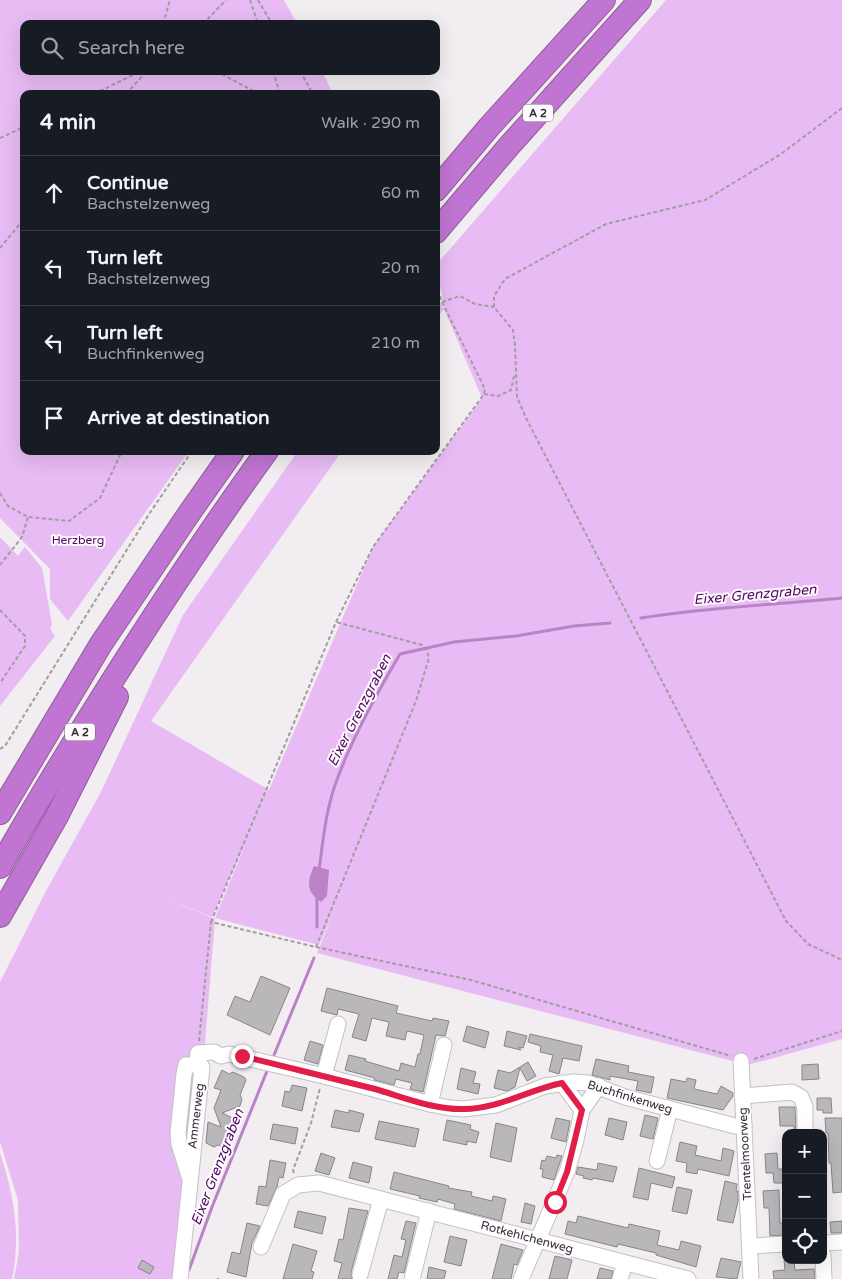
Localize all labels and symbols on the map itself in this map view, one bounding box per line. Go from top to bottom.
road number: A 2 [523,105,553,122]
park label: Herzberg [52,533,104,547]
water label: Eixer Grenzgraben [693,581,818,608]
water label: Eixer Grenzgraben [324,651,395,769]
road number: A 2 [65,724,95,740]
route end [231,1045,254,1068]
street label: Buchfinkenweg [586,1077,674,1117]
street label: Ammerweg [185,1082,207,1150]
water label: Eixer Grenzgraben [187,1106,248,1228]
street label: Trentelmoorweg [736,1107,754,1201]
route start [544,1191,567,1214]
street label: Rotkehlchenweg [479,1218,575,1256]

